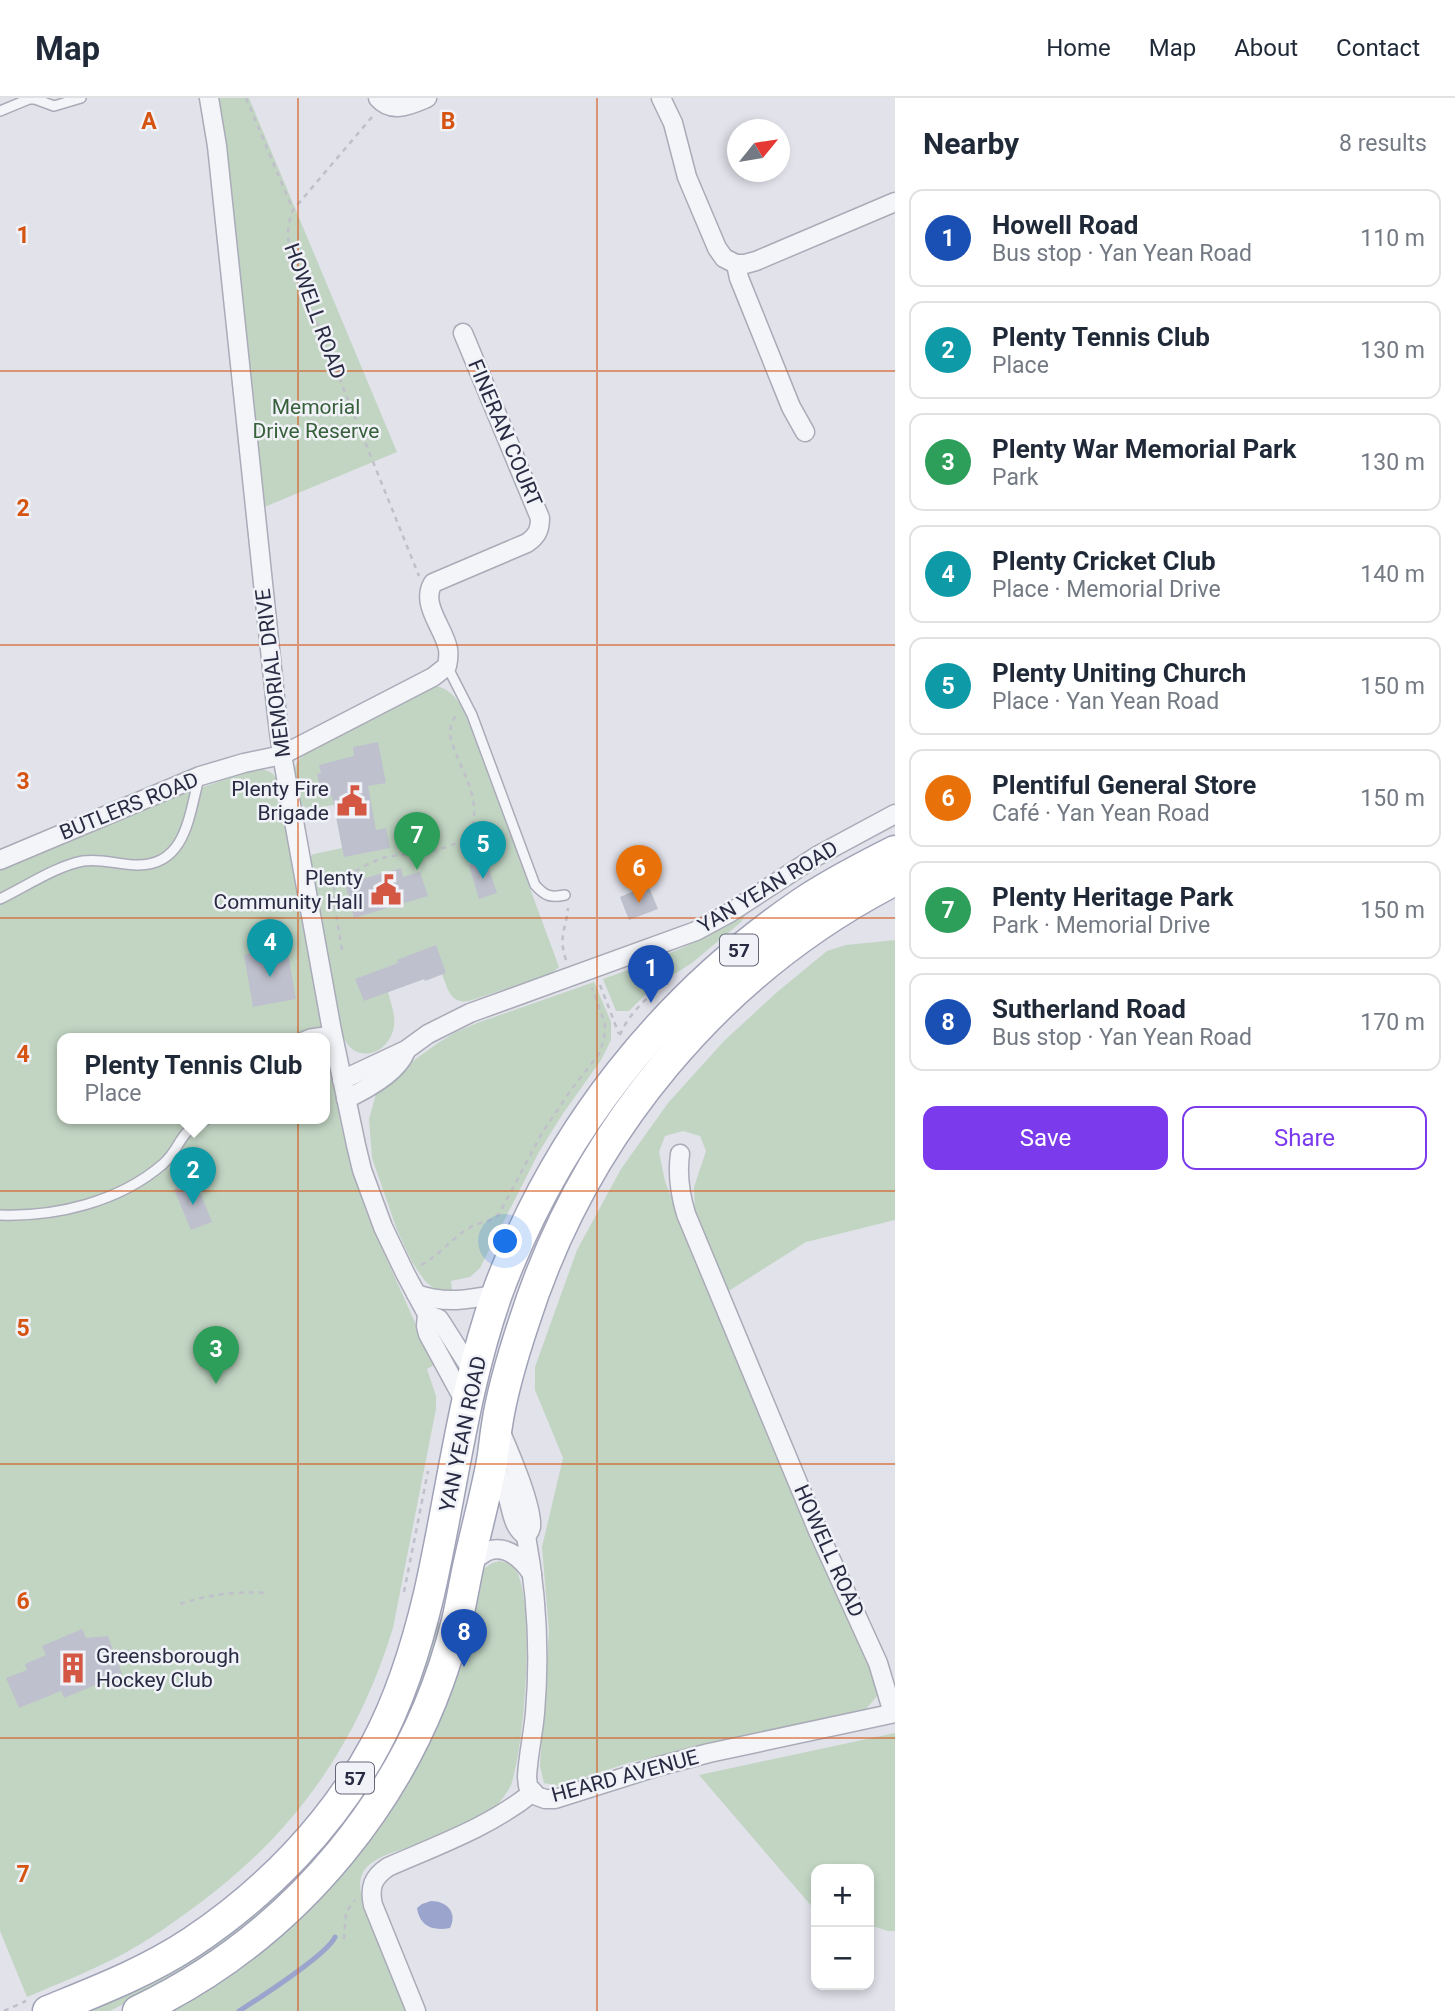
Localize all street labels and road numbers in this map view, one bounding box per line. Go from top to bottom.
street label: HOWELL ROAD [279,240,351,382]
street label: FINERAN COURT [463,356,547,511]
street label: MEMORIAL DRIVE [251,587,295,759]
street label: BUTLERS ROAD [56,767,202,845]
street label: YAN YEAN ROAD [694,836,842,938]
road number: 57 [720,934,758,965]
street label: YAN YEAN ROAD [435,1354,491,1514]
street label: HOWELL ROAD [789,1481,869,1621]
street label: HEARD AVENUE [549,1745,701,1807]
road number: 57 [336,1762,374,1794]

